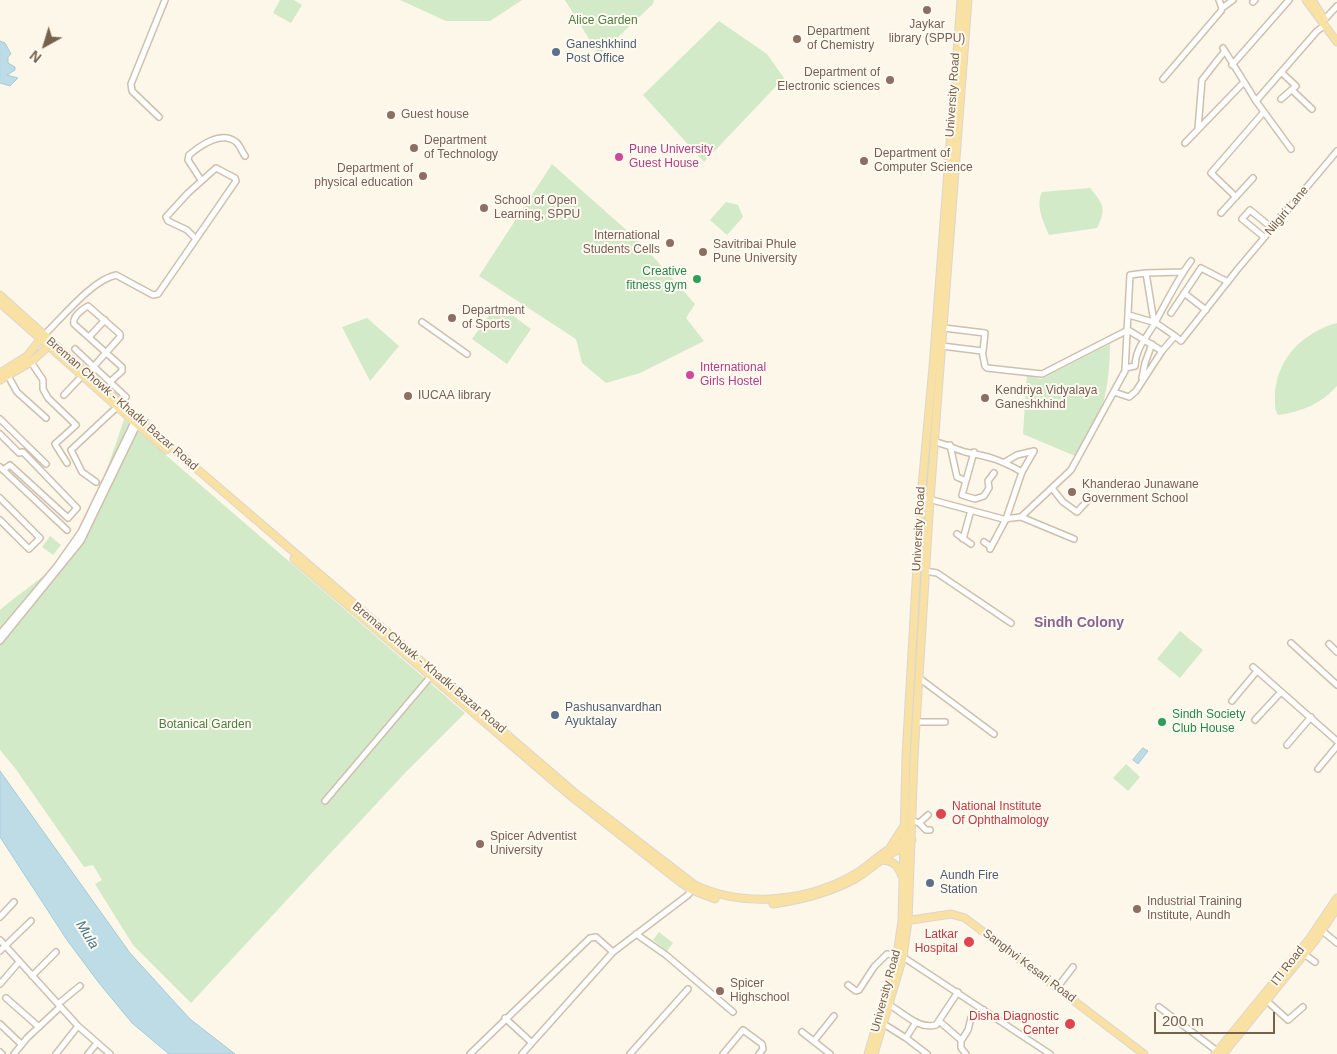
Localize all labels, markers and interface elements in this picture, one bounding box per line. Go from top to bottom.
marker: Jaykar library (SPPU) [921,4,933,16]
park label: Alice Garden [568,14,638,28]
place label: Jaykar library (SPPU) [889,18,965,46]
north arrow [20,20,70,70]
place label: Department of Chemistry [807,25,874,53]
marker: Department of Chemistry [791,33,803,45]
place label: Ganeshkhind Post Office [566,38,637,66]
marker: Ganeshkhind Post Office [550,46,562,58]
text: N [27,47,45,66]
street label: University Road [943,52,963,138]
place label: Department of Electronic sciences [777,66,880,94]
marker: Department of Electronic sciences [884,74,896,86]
place label: Guest house [401,108,469,122]
marker: Guest house [385,109,397,121]
place label: Department of Technology [424,134,498,162]
marker: Department of Technology [408,142,420,154]
place label: Pune University Guest House [629,143,713,171]
place label: Department of Computer Science [874,147,973,175]
marker: Pune University Guest House [613,151,625,163]
marker: Department of Computer Science [858,155,870,167]
place label: Department of physical education [314,162,413,190]
marker: Department of physical education [417,170,429,182]
street label: Nilgiri Lane [1262,183,1312,239]
place label: School of Open Learning, SPPU [494,194,580,222]
marker: School of Open Learning, SPPU [478,202,490,214]
place label: International Students Cells [583,229,660,257]
marker: International Students Cells [664,237,676,249]
place label: Savitribai Phule Pune University [713,238,797,266]
marker: Savitribai Phule Pune University [697,246,709,258]
place label: Creative fitness gym [626,265,687,293]
marker: Creative fitness gym [691,273,703,285]
place label: Department of Sports [462,304,525,332]
marker: Department of Sports [446,312,458,324]
street label: Breman Chowk - Khadki Bazar Road [43,334,201,474]
place label: International Girls Hostel [700,361,766,389]
marker: International Girls Hostel [684,369,696,381]
place label: Kendriya Vidyalaya Ganeshkhind [995,384,1098,412]
place label: IUCAA library [418,389,491,403]
marker: IUCAA library [402,390,414,402]
marker: Kendriya Vidyalaya Ganeshkhind [979,392,991,404]
place label: Khanderao Junawane Government School [1082,478,1199,506]
street label: University Road [910,486,928,572]
marker: Khanderao Junawane Government School [1066,486,1078,498]
street label: Breman Chowk - Khadki Bazar Road [349,599,509,737]
district label: Sindh Colony [1034,615,1124,631]
place label: Pashusanvardhan Ayuktalay [565,701,662,729]
place label: Sindh Society Club House [1172,708,1245,736]
marker: Pashusanvardhan Ayuktalay [549,709,561,721]
marker: Sindh Society Club House [1156,716,1168,728]
park label: Botanical Garden [159,718,251,732]
place label: National Institute Of Ophthalmology [952,800,1049,828]
marker: National Institute Of Ophthalmology [934,807,948,821]
place label: Spicer Adventist University [490,830,577,858]
marker: Spicer Adventist University [474,838,486,850]
place label: Aundh Fire Station [940,869,999,897]
marker: Aundh Fire Station [924,877,936,889]
place label: Industrial Training Institute, Aundh [1147,895,1242,923]
marker: Industrial Training Institute, Aundh [1131,903,1143,915]
water label: Mula [72,918,102,952]
street label: Sanghvi Kesari Road [980,926,1078,1006]
place label: Latkar Hospital [915,928,958,956]
marker: Latkar Hospital [962,935,976,949]
street label: ITI Road [1268,943,1308,989]
street label: University Road [868,948,904,1034]
place label: Spicer Highschool [730,977,789,1005]
marker: Spicer Highschool [714,985,726,997]
scale bar [1157,1002,1278,1034]
place label: Disha Diagnostic Center [969,1010,1059,1038]
text: 200 m [1162,1012,1204,1029]
marker: Disha Diagnostic Center [1063,1017,1077,1031]

